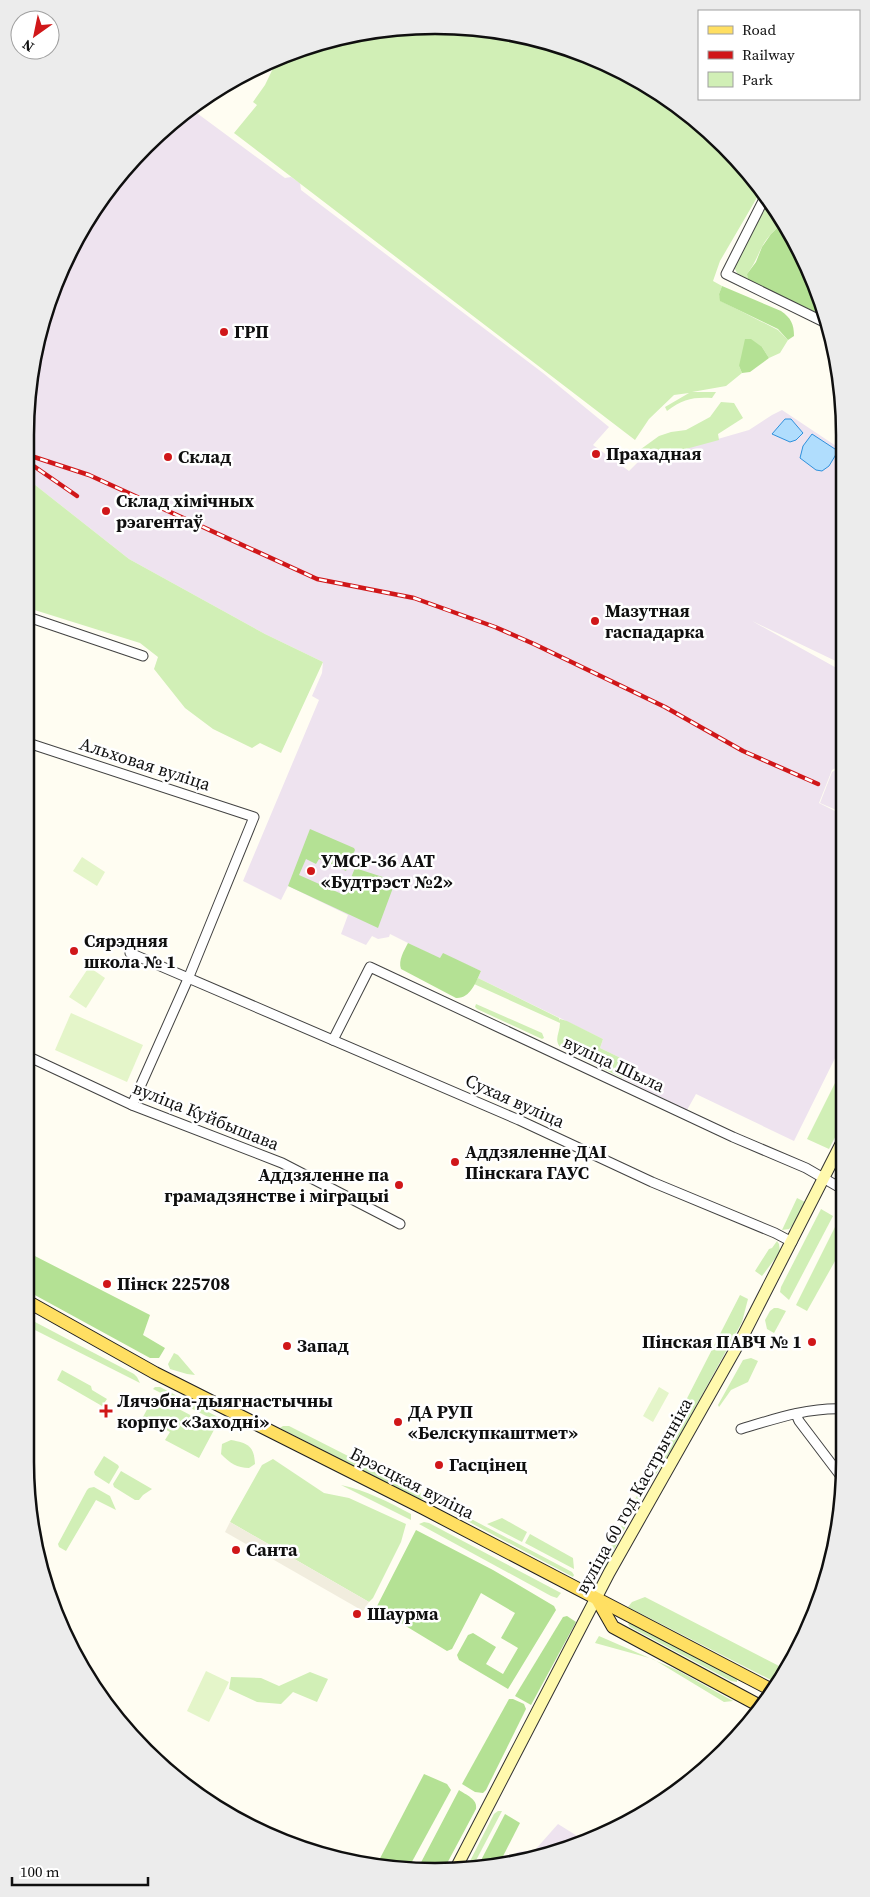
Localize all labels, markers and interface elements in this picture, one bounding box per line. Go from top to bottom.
north arrow [10,10,60,60]
legend [698,10,860,100]
text: Road [742,19,776,40]
text: N [18,35,38,57]
text: Railway [742,44,795,65]
text: Park [742,69,774,90]
place label: ГРП [234,319,269,344]
marker: ГРП [218,326,230,338]
place label: Прахадная [606,441,702,466]
place label: Склад [178,444,231,469]
marker: Прахадная [590,448,602,460]
marker: Склад [162,451,174,463]
place label: Склад хімічных рэагентаў [116,488,254,534]
marker: Склад хімічных рэагентаў [100,505,112,517]
place label: Мазутная гаспадарка [605,598,705,644]
marker: Мазутная гаспадарка [589,615,601,627]
street label: Альховая вуліца [76,731,215,797]
place label: УМСР-36 ААТ «Будтрэст №2» [321,848,453,894]
marker: УМСР-36 ААТ «Будтрэст №2» [305,865,317,877]
place label: Сярэдняя школа № 1 [84,928,176,974]
marker: Сярэдняя школа № 1 [68,945,80,957]
street label: вуліца Шыла [559,1029,670,1098]
street label: Сухая вуліца [462,1067,570,1134]
street label: вуліца Куйбышава [129,1075,284,1157]
place label: Аддзяленне ДАІ Пінскага ГАУС [465,1139,607,1185]
marker: Аддзяленне ДАІ Пінскага ГАУС [449,1156,461,1168]
place label: Аддзяленне па грамадзянстве і міграцыі [164,1162,389,1208]
marker: Аддзяленне па грамадзянстве і міграцыі [393,1179,405,1191]
place label: Пінск 225708 [117,1271,230,1296]
marker: Пінск 225708 [101,1278,113,1290]
place label: Пінская ПАВЧ № 1 [642,1329,802,1354]
place label: Запад [297,1333,349,1358]
marker: Пінская ПАВЧ № 1 [806,1336,818,1348]
marker: Запад [281,1340,293,1352]
place label: Лячэбна-дыягнастычны корпус «Заходні» [117,1388,333,1434]
street label: вуліца 60 год Кастрычніка [569,1392,698,1598]
place label: ДА РУП «Белскупкаштмет» [408,1399,578,1445]
marker: Лячэбна-дыягнастычны корпус «Заходні» [99,1404,113,1418]
marker: ДА РУП «Белскупкаштмет» [392,1416,404,1428]
street label: Брэсцкая вуліца [346,1440,479,1525]
place label: Гасцінец [449,1452,528,1477]
marker: Гасцінец [433,1459,445,1471]
place label: Санта [246,1537,298,1562]
marker: Санта [230,1544,242,1556]
place label: Шаурма [367,1601,439,1626]
marker: Шаурма [351,1608,363,1620]
scale bar [12,1854,149,1886]
text: 100 m [20,1861,60,1882]

